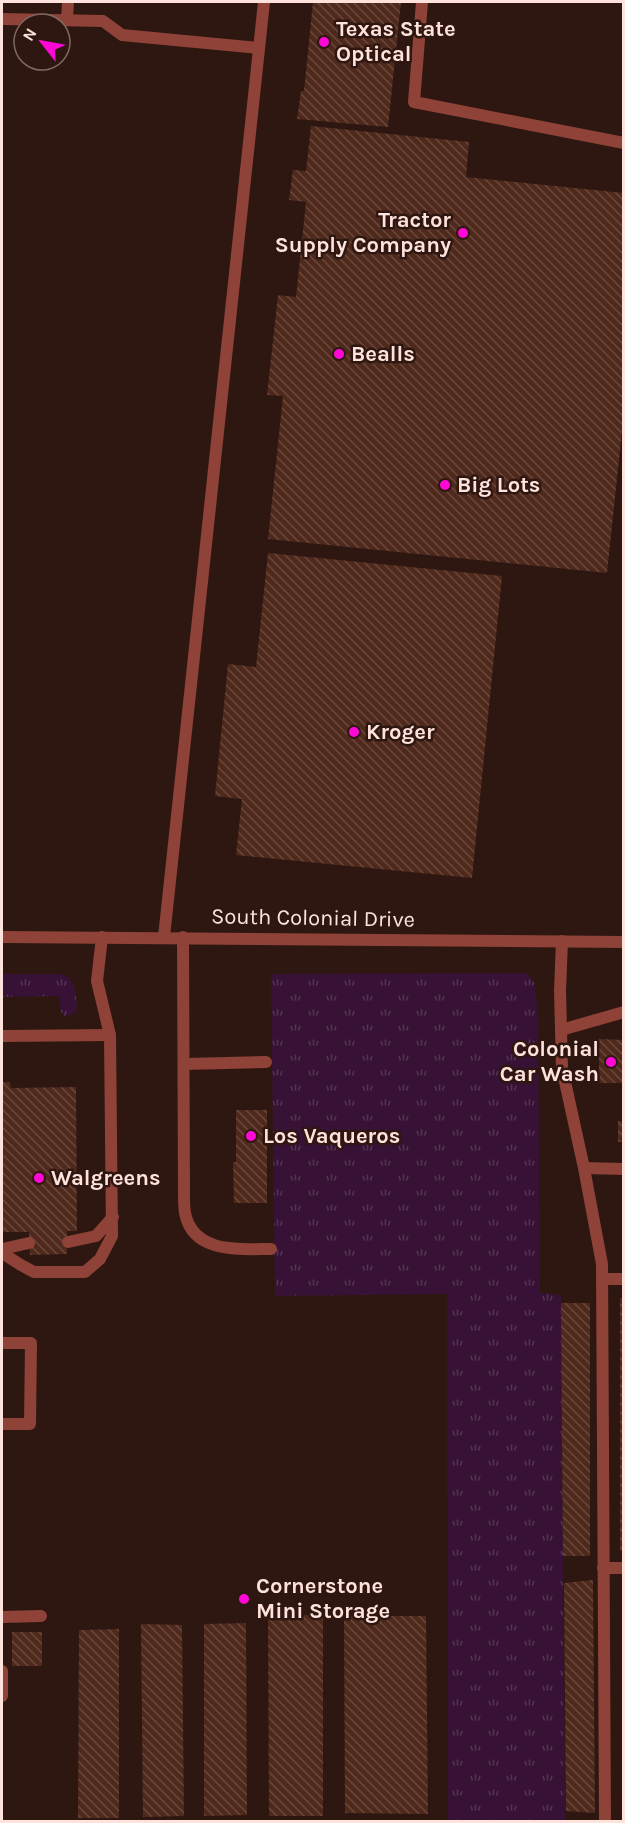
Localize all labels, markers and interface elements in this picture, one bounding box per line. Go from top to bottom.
north arrow [12,12,72,72]
place label: Texas State Optical [336,16,456,67]
text: N [18,25,41,44]
marker: Texas State Optical [317,35,331,49]
place label: Tractor Supply Company [275,207,451,258]
marker: Tractor Supply Company [456,226,470,240]
place label: Bealls [351,341,415,367]
marker: Bealls [332,347,346,361]
place label: Big Lots [457,472,540,498]
marker: Big Lots [438,478,452,492]
place label: Kroger [366,719,435,745]
marker: Kroger [347,725,361,739]
street label: South Colonial Drive [211,903,415,933]
place label: Colonial Car Wash [500,1036,599,1087]
marker: Colonial Car Wash [604,1055,618,1069]
place label: Los Vaqueros [263,1123,400,1149]
marker: Los Vaqueros [244,1129,258,1143]
place label: Walgreens [51,1165,161,1191]
marker: Walgreens [32,1171,46,1185]
place label: Cornerstone Mini Storage [256,1573,390,1624]
marker: Cornerstone Mini Storage [237,1592,251,1606]

